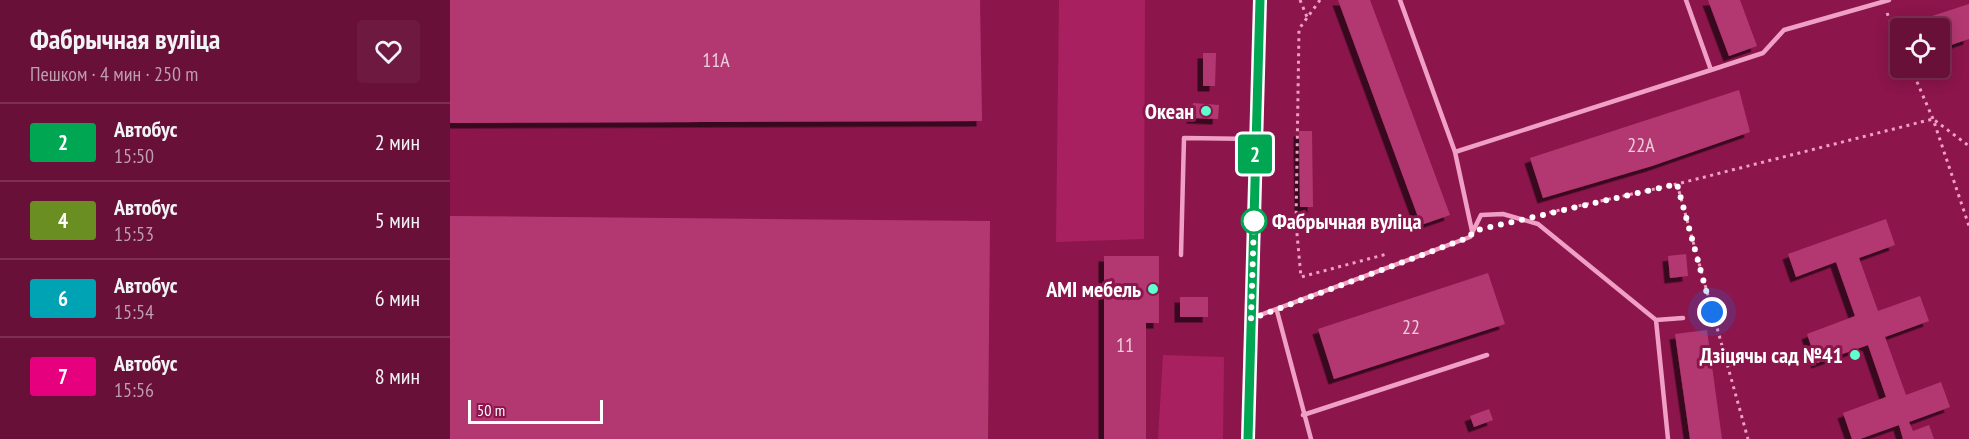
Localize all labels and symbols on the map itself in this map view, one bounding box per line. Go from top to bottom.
house number: 11А [702,47,730,73]
place label: Океан [1145,97,1194,125]
marker: Океан [1199,104,1213,118]
house number: 22А [1627,132,1655,158]
line badge: 2 [1236,134,1274,174]
place label: Фабрычная вуліца [1272,207,1422,235]
marker: Фабрычная вуліца [1241,208,1267,234]
place label: AMI мебель [1045,275,1141,303]
marker: AMI мебель [1146,282,1160,296]
your location [1697,297,1727,327]
house number: 22 [1402,314,1420,340]
house number: 11 [1116,332,1134,358]
place label: Дзіцячы сад №41 [1700,341,1843,369]
marker: Дзіцячы сад №41 [1848,348,1862,362]
scale bar [468,397,603,424]

